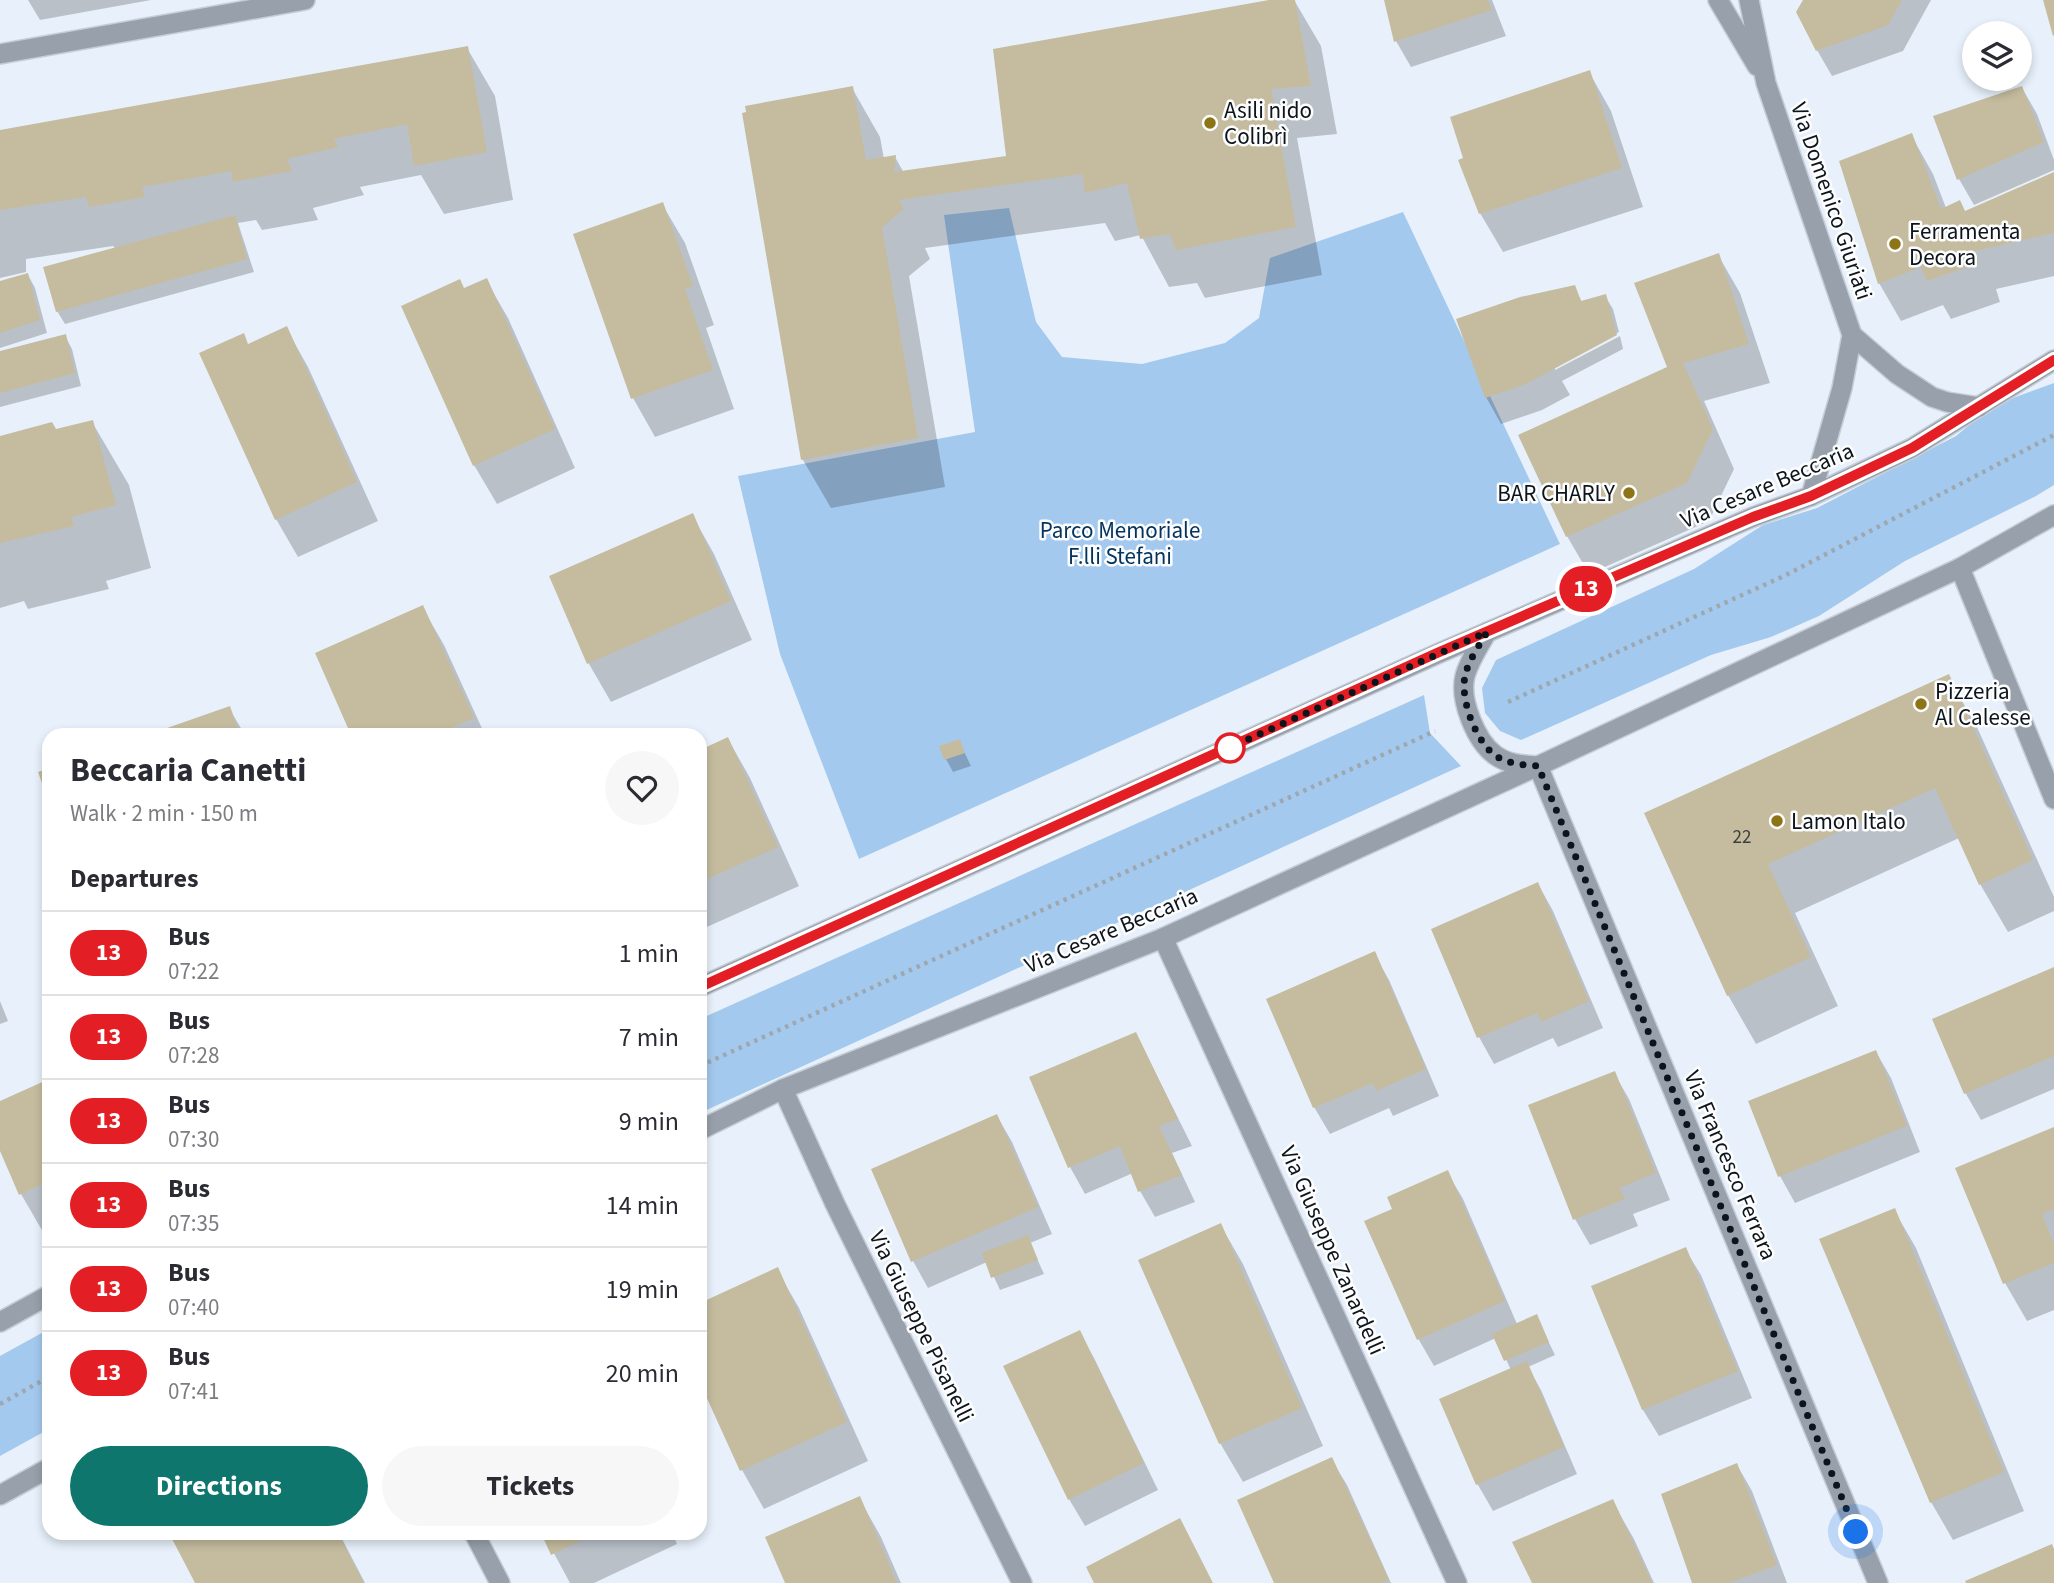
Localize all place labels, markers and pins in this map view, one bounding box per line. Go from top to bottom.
place label: Asili nido Colibrì [1224,94,1312,153]
marker: Asili nido Colibrì [1202,115,1218,131]
place label: Ferramenta Decora [1909,215,2020,274]
marker: Ferramenta Decora [1887,236,1903,252]
place label: BAR CHARLY [1497,477,1615,510]
marker: BAR CHARLY [1621,485,1637,501]
place label: Pizzeria Al Calesse [1935,675,2031,734]
marker: Pizzeria Al Calesse [1913,696,1929,712]
unlabelled marker [1215,733,1245,763]
place label: Lamon Italo [1791,805,1906,838]
marker: Lamon Italo [1769,813,1785,829]

